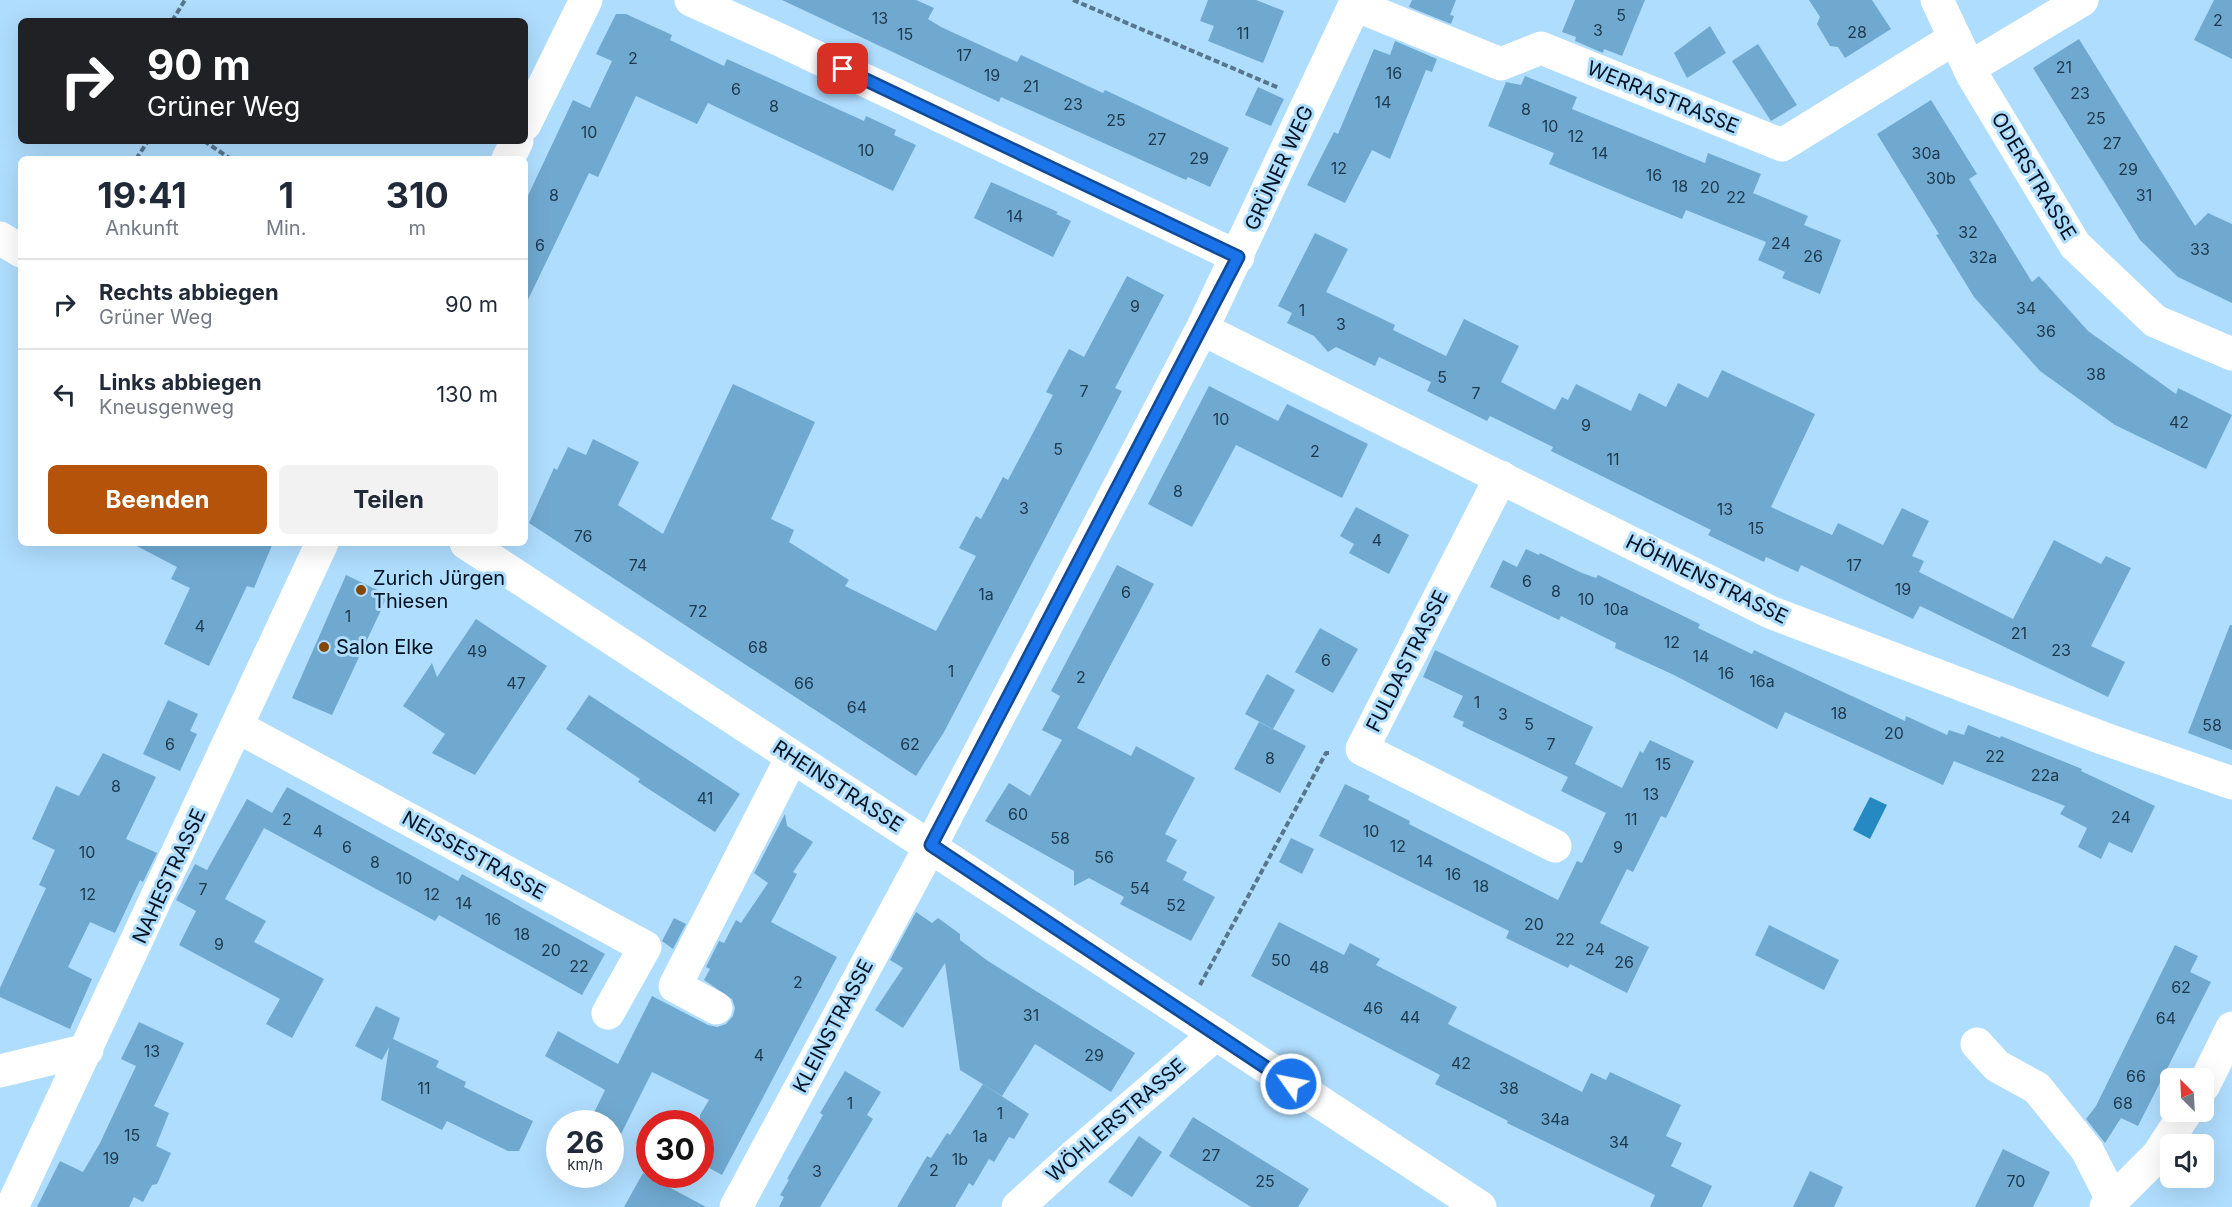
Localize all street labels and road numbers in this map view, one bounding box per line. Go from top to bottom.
street label: WERRASTRASSE [1584,56,1742,138]
street label: GRÜNER WEG [1240,102,1318,234]
street label: ODERSTRASSE [1986,108,2082,244]
street label: HÖHNENSTRASSE [1622,529,1792,629]
street label: FULDASTRASSE [1361,586,1453,736]
street label: RHEINSTRASSE [768,735,908,837]
street label: NAHESTRASSE [127,805,211,947]
street label: NEISSESTRASSE [398,806,550,904]
street label: KLEINSTRASSE [788,955,878,1097]
street label: WÖHLERSTRASSE [1042,1053,1190,1187]

